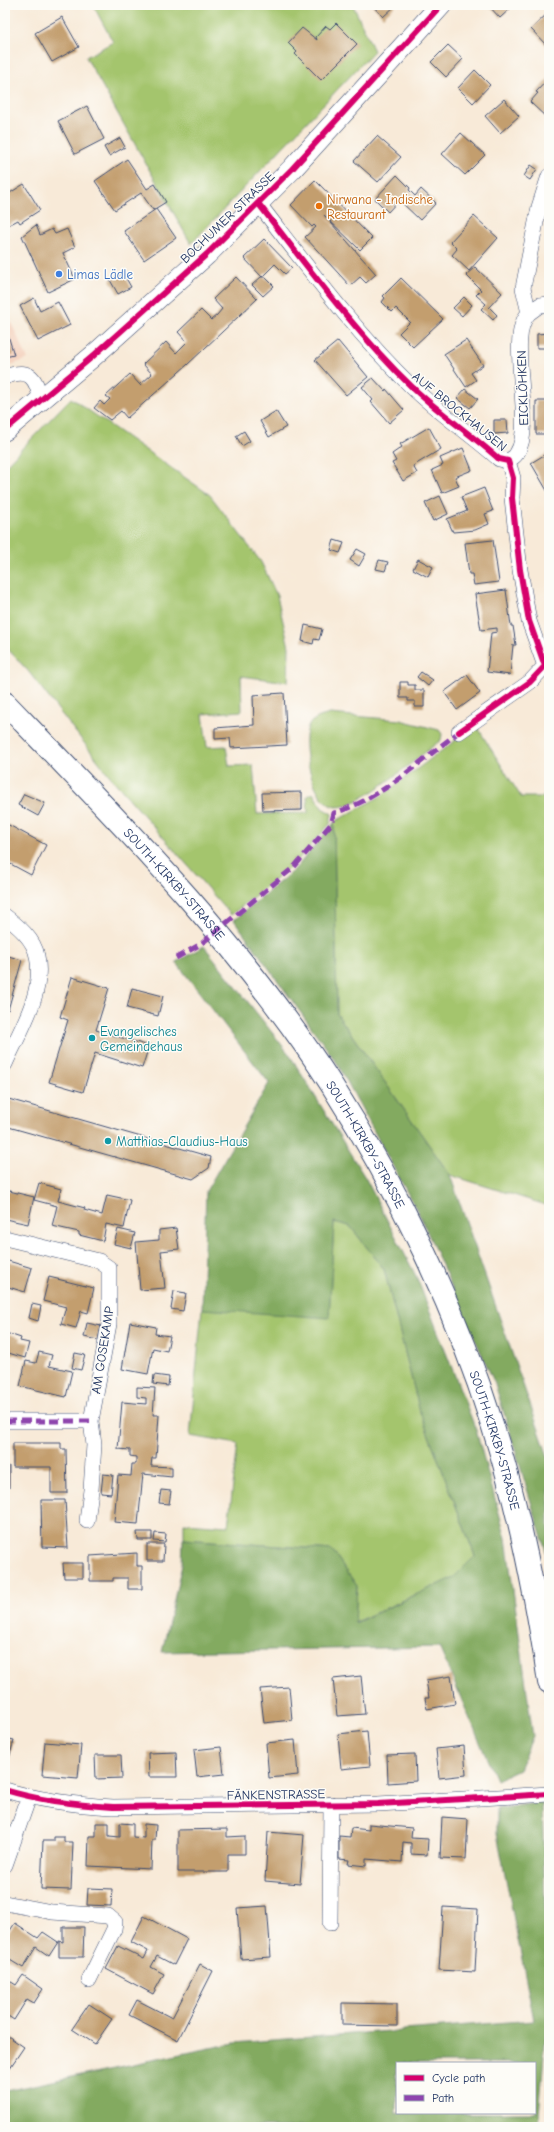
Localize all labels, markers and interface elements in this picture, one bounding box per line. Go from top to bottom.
street label: BOCHUMER STRASSE [177,168,278,266]
place label: Nirwana - Indische Restaurant [327,192,433,222]
marker: Nirwana - Indische Restaurant [314,201,324,211]
place label: Limas Lädle [67,267,133,282]
marker: Limas Lädle [54,269,64,279]
street label: EICKLÖHKEN [513,350,531,426]
street label: AUF BROCKHAUSEN [409,369,510,454]
street label: SOUTH-KIRKBY-STRASSE [121,825,228,943]
place label: Evangelisches Gemeindehaus [100,1024,182,1054]
marker: Evangelisches Gemeindehaus [87,1033,97,1043]
street label: SOUTH-KIRKBY-STRASSE [323,1078,408,1211]
place label: Matthias-Claudius-Haus [116,1134,248,1149]
marker: Matthias-Claudius-Haus [103,1136,113,1146]
street label: AM GOSEKAMP [88,1305,117,1395]
street label: SOUTH-KIRKBY-STRASSE [467,1369,523,1512]
street label: FÄNKENSTRASSE [227,1785,326,1803]
legend [396,2062,536,2114]
text: Cycle path [432,2071,485,2085]
text: Path [432,2091,454,2105]

